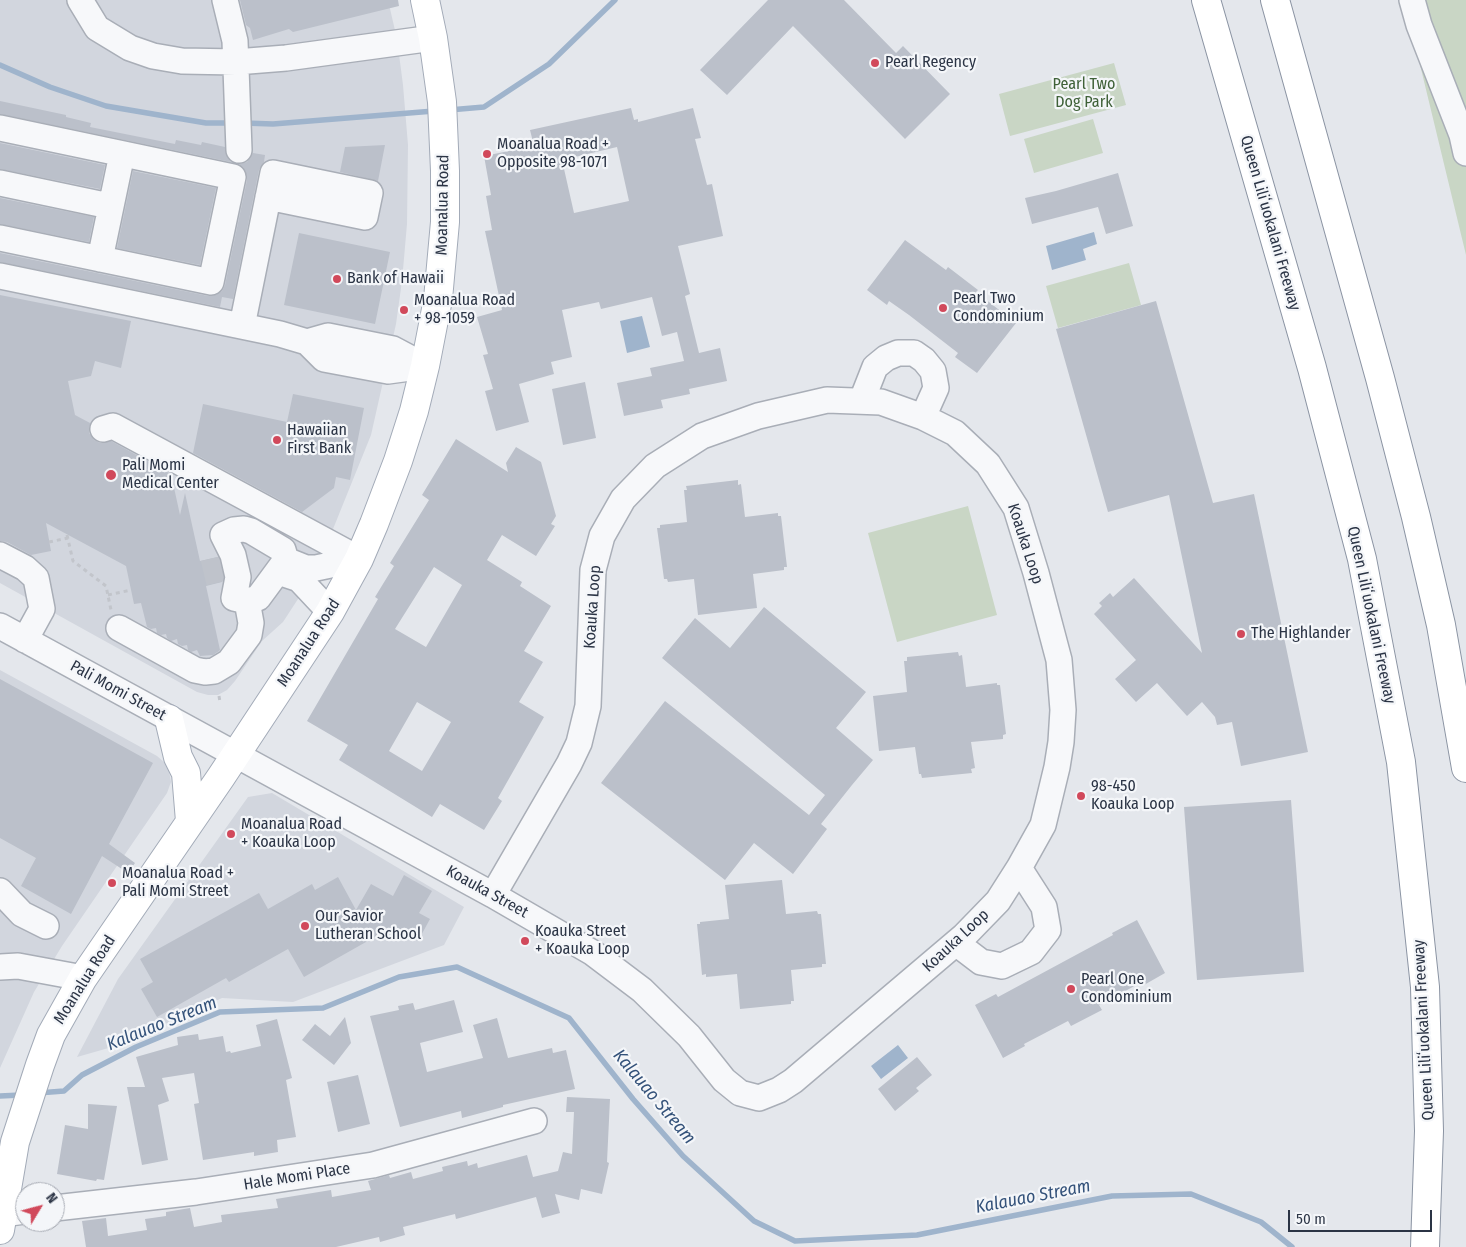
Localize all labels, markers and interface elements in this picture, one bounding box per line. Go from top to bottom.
place label: Pearl Regency [885,53,976,73]
marker: Pearl Regency [869,57,881,69]
park label: Pearl Two Dog Park [1053,75,1115,113]
street label: Queen Liliʻuokalani Freeway [1236,133,1304,313]
place label: Moanalua Road + Opposite 98-1071 [497,135,609,173]
marker: Moanalua Road + Opposite 98-1071 [481,148,493,160]
street label: Moanalua Road [433,154,453,256]
place label: Bank of Hawaii [347,269,444,289]
marker: Bank of Hawaii [331,273,343,285]
place label: Pearl Two Condominium [953,289,1044,327]
place label: Moanalua Road + 98-1059 [414,291,515,329]
marker: Pearl Two Condominium [937,302,949,314]
marker: Moanalua Road + 98-1059 [398,304,410,316]
place label: Hawaiian First Bank [287,421,351,459]
marker: Hawaiian First Bank [271,434,283,446]
place label: Pali Momi Medical Center [122,456,219,494]
marker: Pali Momi Medical Center [104,468,118,482]
street label: Koauka Loop [1003,501,1047,587]
street label: Queen Liliʻuokalani Freeway [1343,524,1399,706]
street label: Koauka Loop [581,565,605,649]
street label: Moanalua Road [273,595,345,691]
place label: The Highlander [1251,624,1351,644]
marker: The Highlander [1235,628,1247,640]
street label: Pali Momi Street [67,657,169,725]
place label: 98-450 Koauka Loop [1091,777,1175,815]
marker: 98-450 Koauka Loop [1075,790,1087,802]
place label: Moanalua Road + Koauka Loop [241,815,342,853]
marker: Moanalua Road + Koauka Loop [225,828,237,840]
street label: Koauka Street [443,862,531,922]
place label: Moanalua Road + Pali Momi Street [122,864,234,902]
marker: Moanalua Road + Pali Momi Street [106,877,118,889]
street label: Koauka Loop [919,905,993,977]
place label: Our Savior Lutheran School [315,907,421,945]
marker: Our Savior Lutheran School [299,920,311,932]
place label: Koauka Street + Koauka Loop [535,922,630,960]
street label: Moanalua Road [50,932,120,1028]
marker: Koauka Street + Koauka Loop [519,935,531,947]
street label: Queen Liliʻuokalani Freeway [1410,939,1438,1121]
place label: Pearl One Condominium [1081,970,1172,1008]
marker: Pearl One Condominium [1065,983,1077,995]
water label: Kalauao Stream [104,992,220,1056]
water label: Kalauao Stream [608,1045,700,1149]
street label: Hale Momi Place [242,1159,352,1195]
water label: Kalauao Stream [974,1175,1092,1219]
north arrow [15,1182,65,1232]
text: N [42,1190,61,1207]
scale bar [1291,1200,1435,1232]
text: 50 m [1296,1210,1326,1228]

